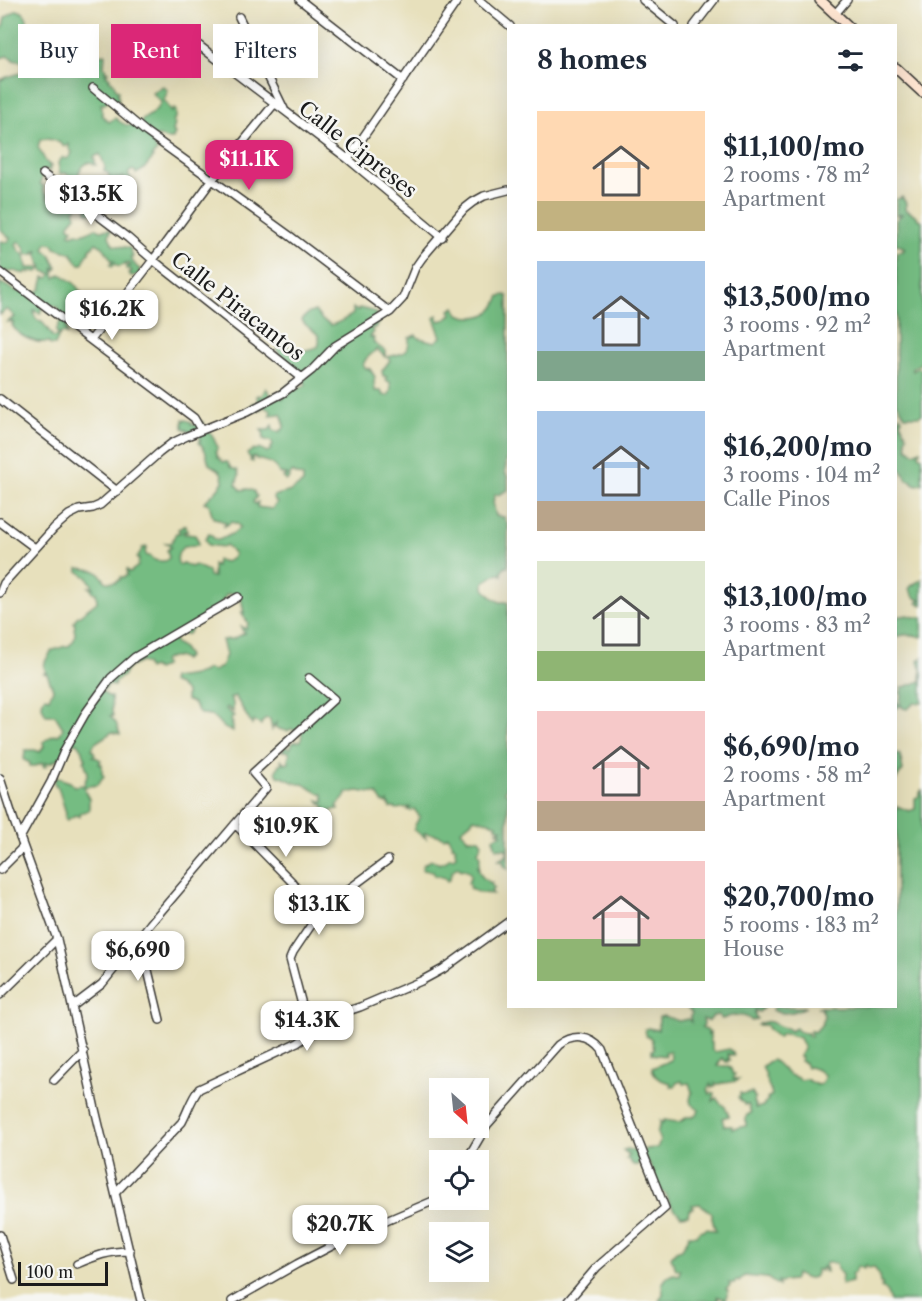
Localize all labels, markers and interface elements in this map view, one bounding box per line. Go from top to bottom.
chip: Buy [18,24,99,78]
chip: Rent [111,24,201,78]
chip: Filters [213,24,318,78]
text: 8 homes [537,44,647,76]
icon: filters [834,44,867,77]
street label: Calle Cipreses [294,95,422,203]
text: $11,100/mo [723,131,864,163]
icon: home [585,135,657,207]
pin: $11.1K [200,140,298,191]
text: $11.1K [219,147,279,171]
text: 2 rooms · 78 m² [723,163,870,187]
pin: $13.5K [42,175,140,226]
text: $13.5K [59,182,123,206]
text: Apartment [723,187,826,211]
street label: Calle Piracantos [167,246,309,366]
text: $13,500/mo [723,281,870,313]
icon: home [585,285,657,357]
pin: $16.2K [63,290,161,341]
text: $16.2K [79,297,145,321]
text: 3 rooms · 92 m² [723,313,871,337]
text: Apartment [723,337,826,361]
text: $16,200/mo [723,431,872,463]
icon: home [585,435,657,507]
text: 3 rooms · 104 m² [723,463,880,487]
text: Calle Pinos [723,487,830,511]
text: $13,100/mo [723,581,867,613]
icon: home [585,585,657,657]
text: 3 rooms · 83 m² [723,613,871,637]
text: Apartment [723,637,826,661]
text: $6,690/mo [723,731,860,763]
icon: home [585,735,657,807]
text: 2 rooms · 58 m² [723,763,871,787]
text: Apartment [723,787,826,811]
pin: $10.9K [237,807,335,858]
text: $10.9K [253,814,319,838]
text: $20,700/mo [723,881,874,913]
pin: $13.1K [270,885,368,936]
icon: home [585,885,657,957]
text: $13.1K [288,892,350,916]
text: 5 rooms · 183 m² [723,913,879,937]
pin: $6,690 [89,931,187,982]
text: House [723,937,784,961]
text: $6,690 [105,938,171,962]
pin: $14.3K [258,1001,356,1052]
text: $14.3K [275,1008,339,1032]
north arrow [429,1078,489,1138]
map controls [429,1078,489,1282]
button: locate [429,1150,489,1210]
pin: $20.7K [291,1205,389,1256]
text: $20.7K [306,1212,374,1236]
button: layers [429,1222,489,1282]
scale bar [18,1259,108,1286]
text: 100 m [27,1262,73,1282]

